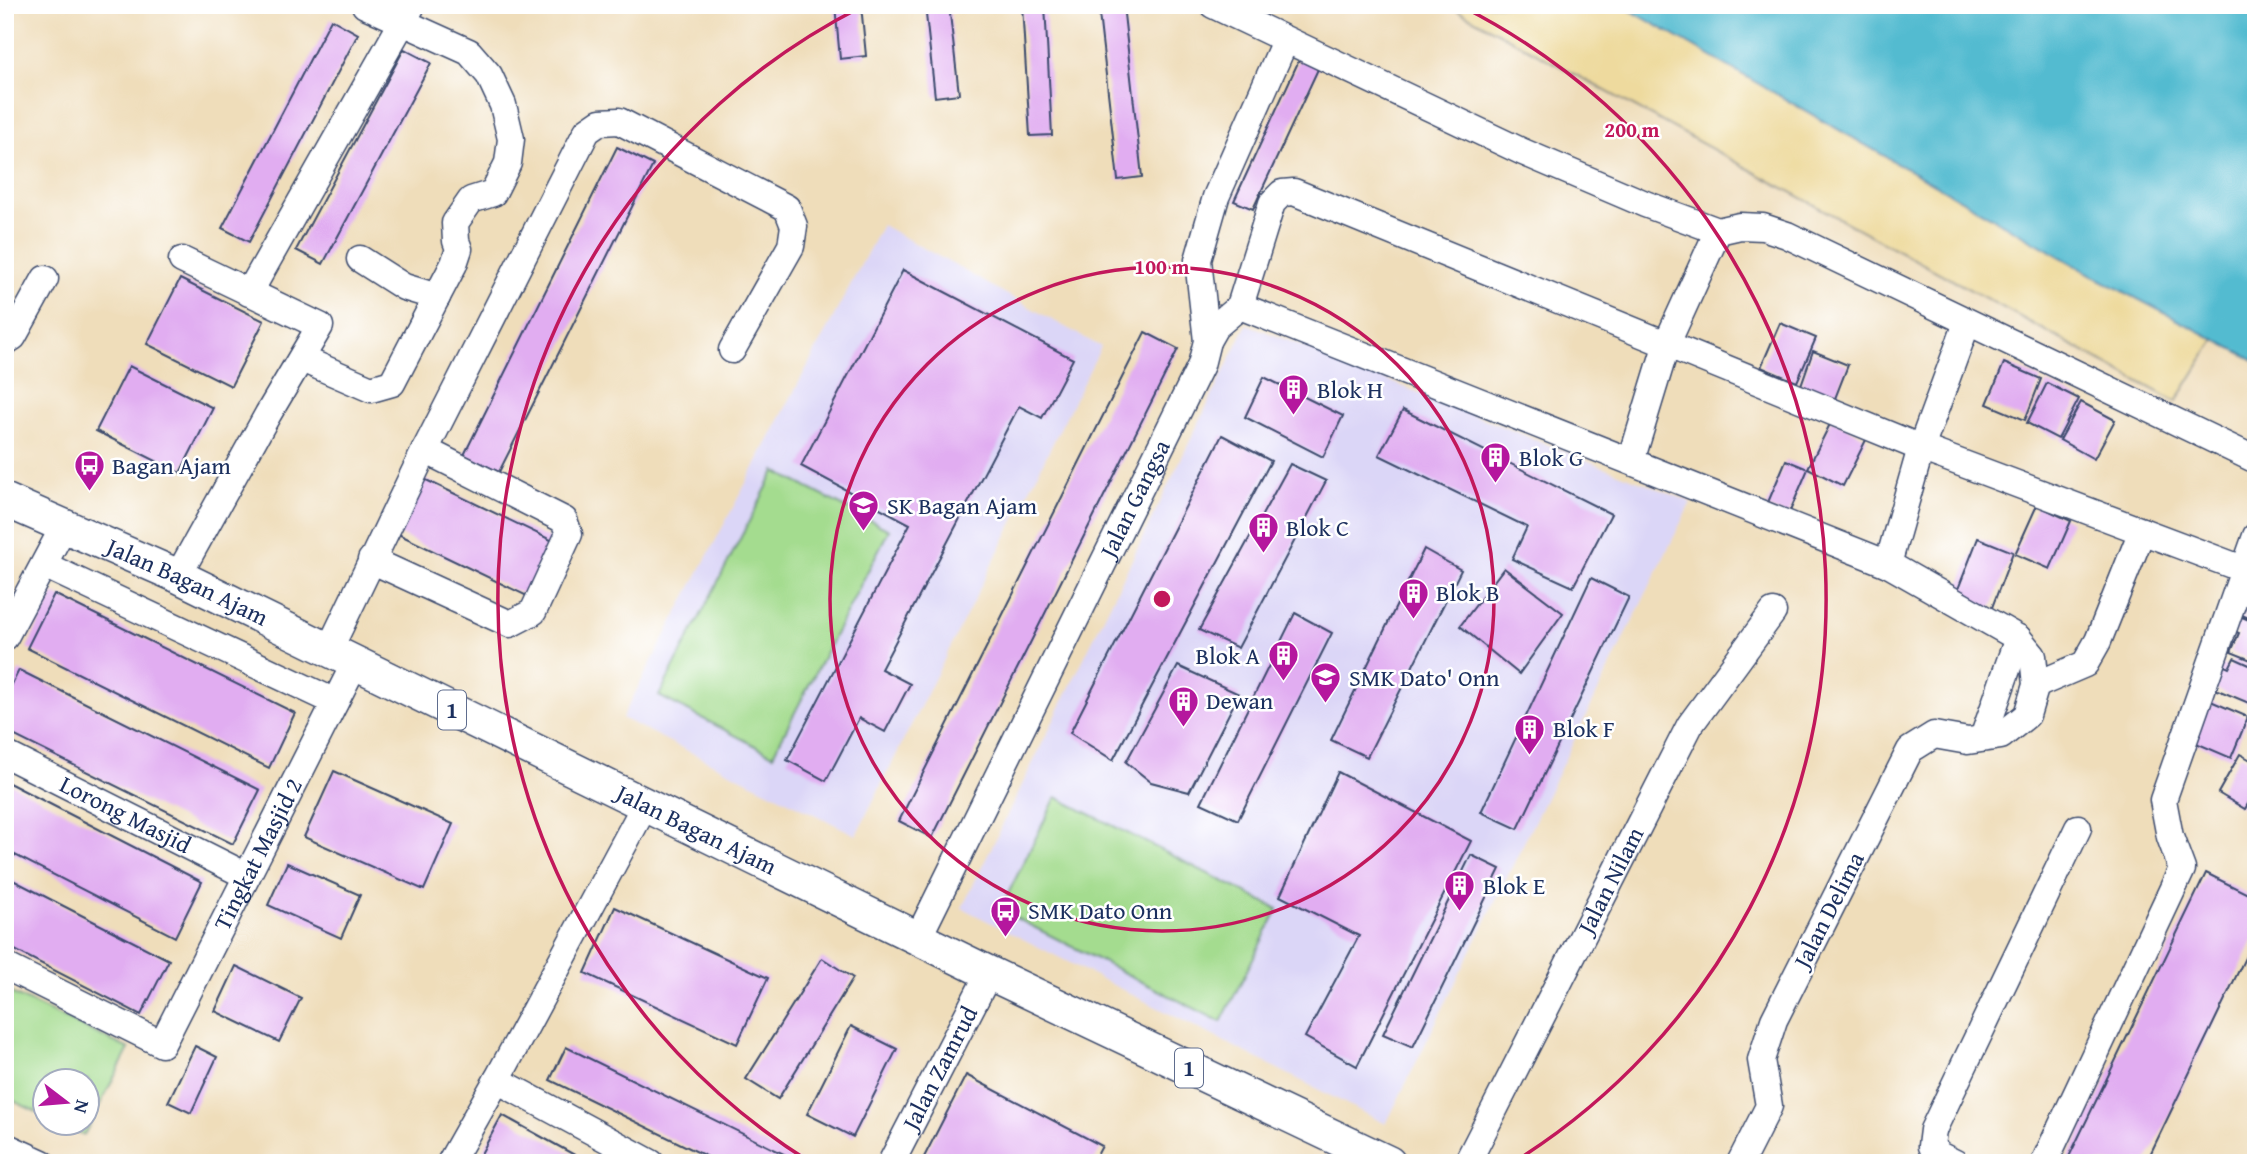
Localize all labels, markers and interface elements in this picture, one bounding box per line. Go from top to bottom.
text: 200 m [1604,114,1660,145]
text: 100 m [1134,251,1190,282]
place label: Blok H [1317,372,1383,407]
building icon: Blok H [1277,373,1311,417]
street label: Jalan Gangsa [1089,433,1179,566]
place label: Blok G [1519,440,1583,475]
building icon: Blok G [1479,441,1513,485]
place label: Bagan Ajam [112,448,231,483]
bus stop icon: Bagan Ajam [72,449,106,493]
place label: SK Bagan Ajam [887,488,1038,523]
school or university icon: SK Bagan Ajam [847,489,881,533]
place label: Blok C [1286,510,1349,545]
building icon: Blok C [1246,511,1280,555]
street label: Jalan Bagan Ajam [99,528,275,635]
place label: Blok B [1436,575,1500,610]
building icon: Blok B [1396,576,1430,620]
centre of rings [1150,587,1174,611]
place label: Blok A [1195,638,1260,673]
building icon: Blok A [1266,639,1300,683]
place label: SMK Dato' Onn [1349,660,1500,695]
school or university icon: SMK Dato' Onn [1309,661,1343,705]
place label: Dewan [1206,683,1274,718]
building icon: Dewan [1166,684,1200,728]
road number: 1 [438,690,466,730]
place label: Blok F [1553,711,1615,746]
building icon: Blok F [1513,712,1547,756]
street label: Lorong Masjid [54,767,198,862]
street label: Tingkat Masjid 2 [204,772,311,936]
street label: Jalan Bagan Ajam [608,774,783,884]
street label: Jalan Nilam [1567,820,1652,943]
street label: Jalan Delima [1783,845,1873,977]
place label: Blok E [1483,868,1545,903]
building icon: Blok E [1443,869,1477,913]
place label: SMK Dato Onn [1028,893,1173,928]
bus stop icon: SMK Dato Onn [988,894,1022,938]
street label: Jalan Zamrud [892,999,986,1138]
road number: 1 [1175,1049,1203,1088]
north arrow [32,1066,102,1136]
text: N [67,1097,98,1117]

